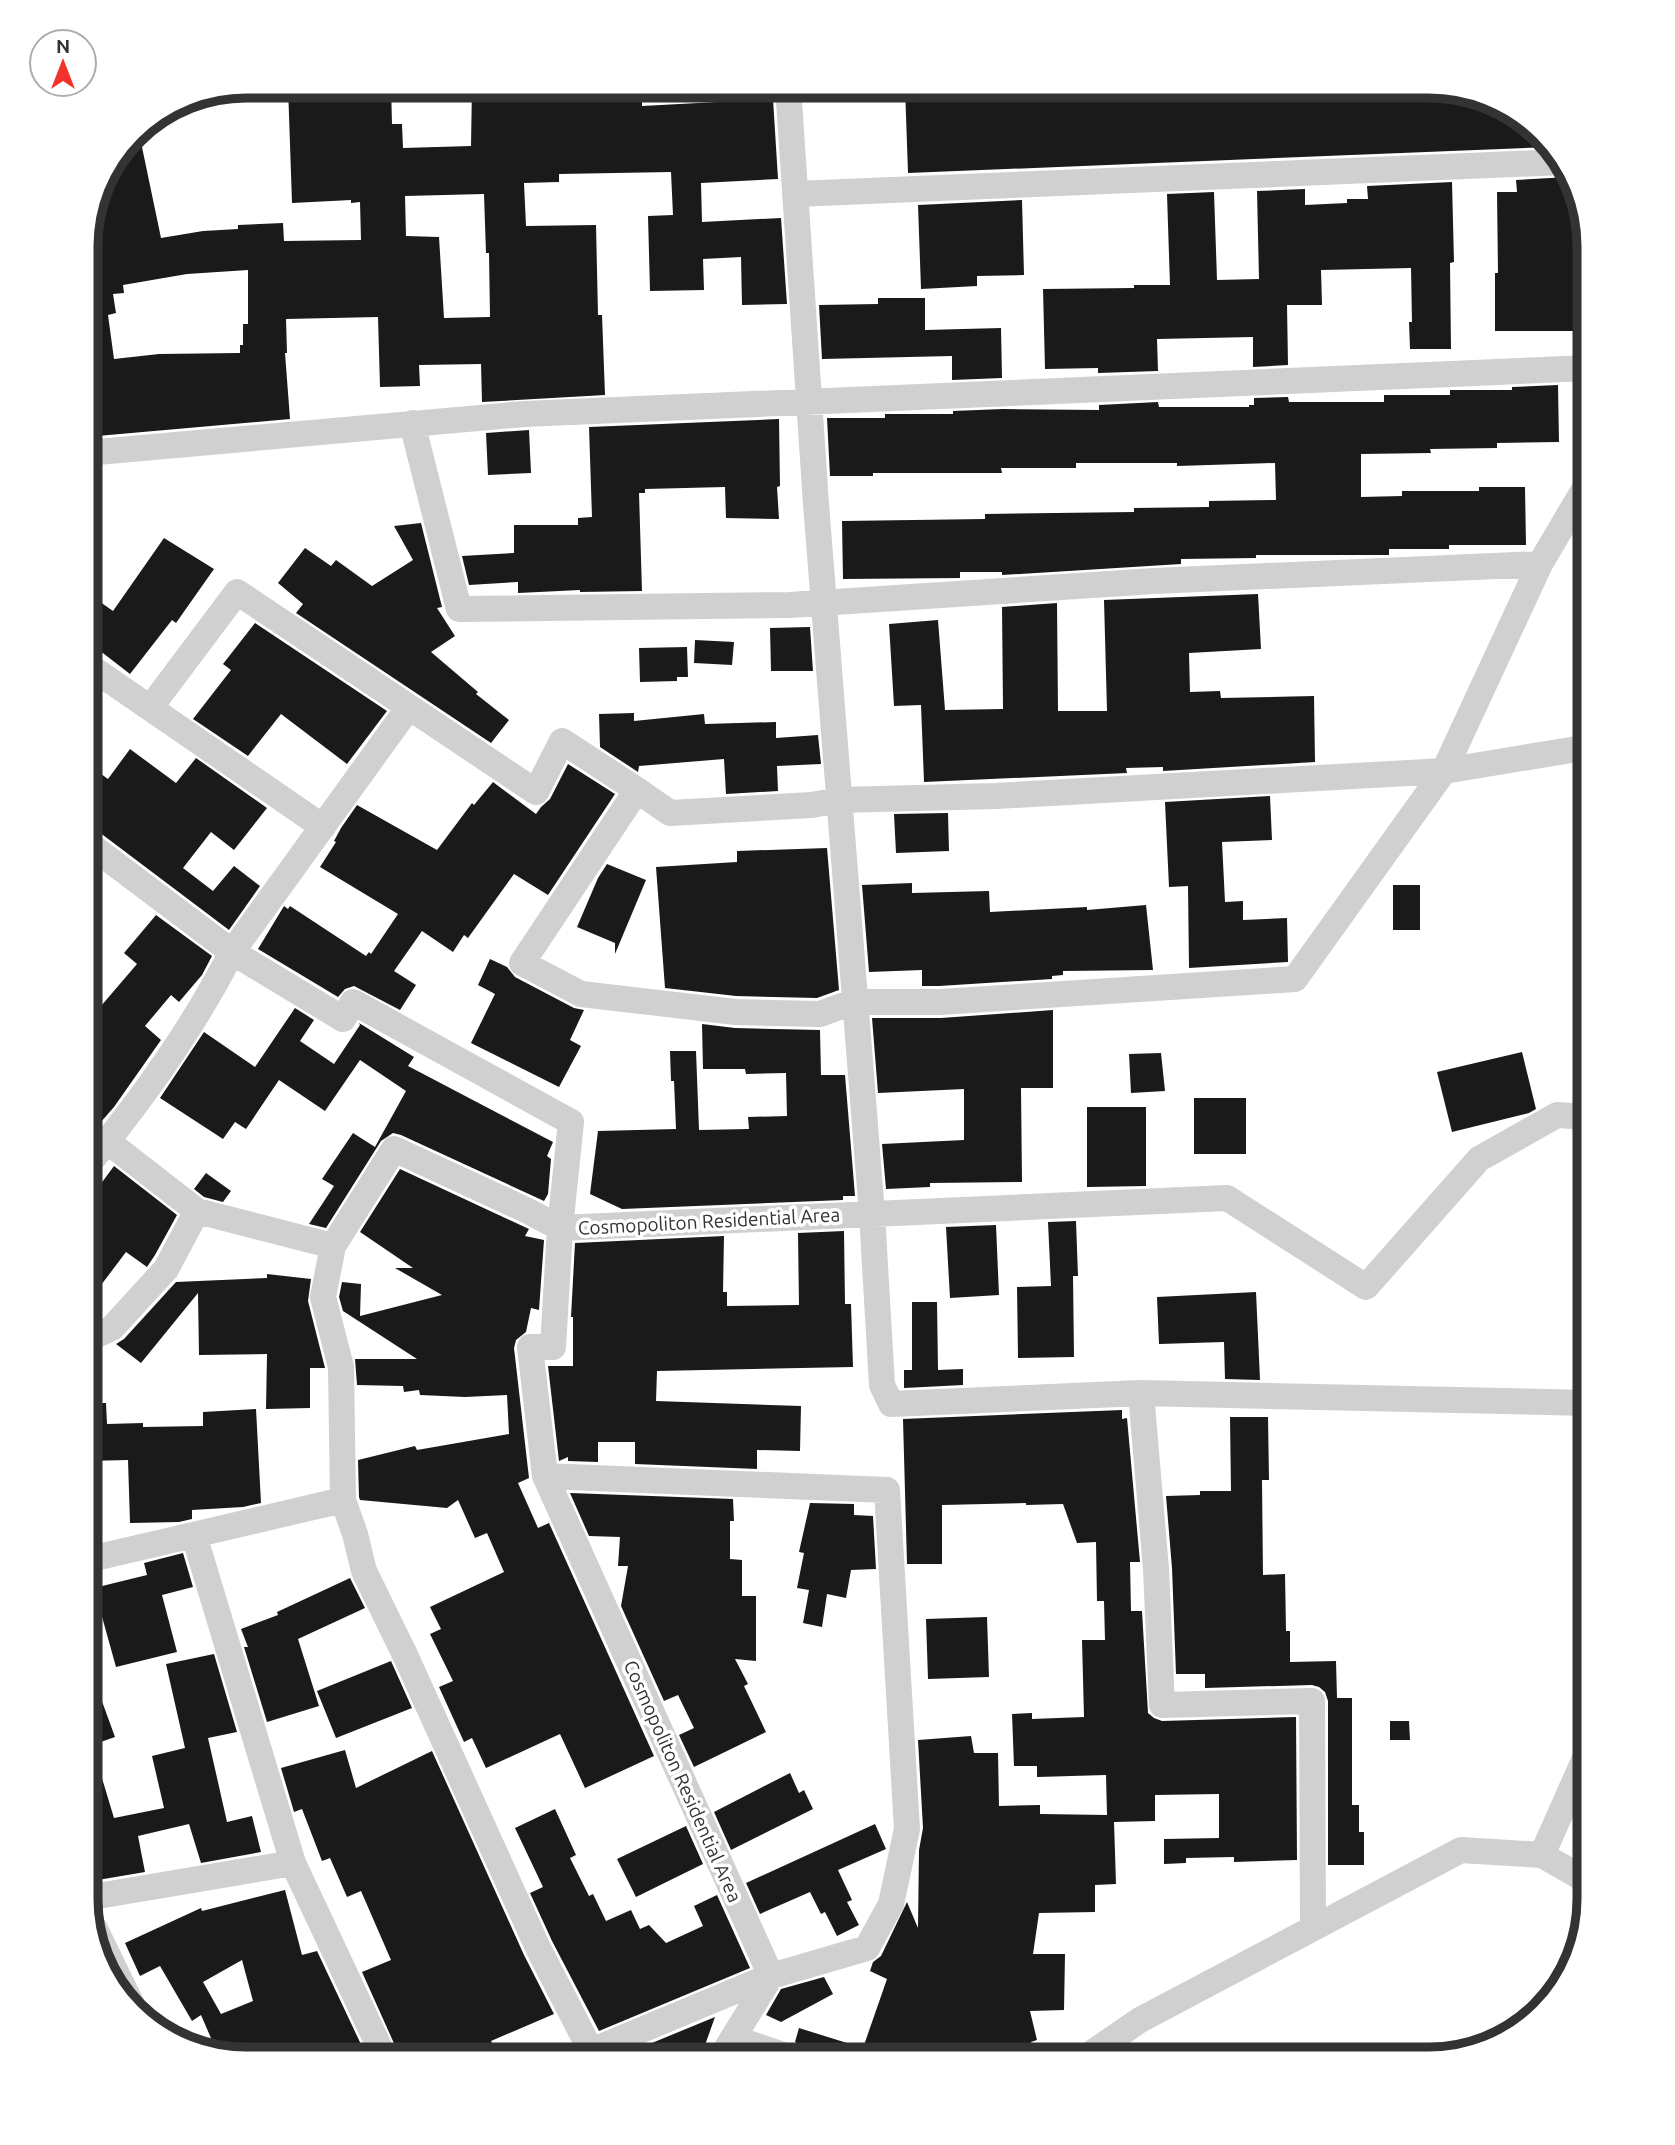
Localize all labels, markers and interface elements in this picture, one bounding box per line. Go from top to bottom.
north arrow [28,28,98,98]
text: N [56,35,70,57]
street label: Cosmopoliton Residential Area [577,1203,841,1239]
street label: Cosmopoliton Residential Area [620,1657,746,1905]

